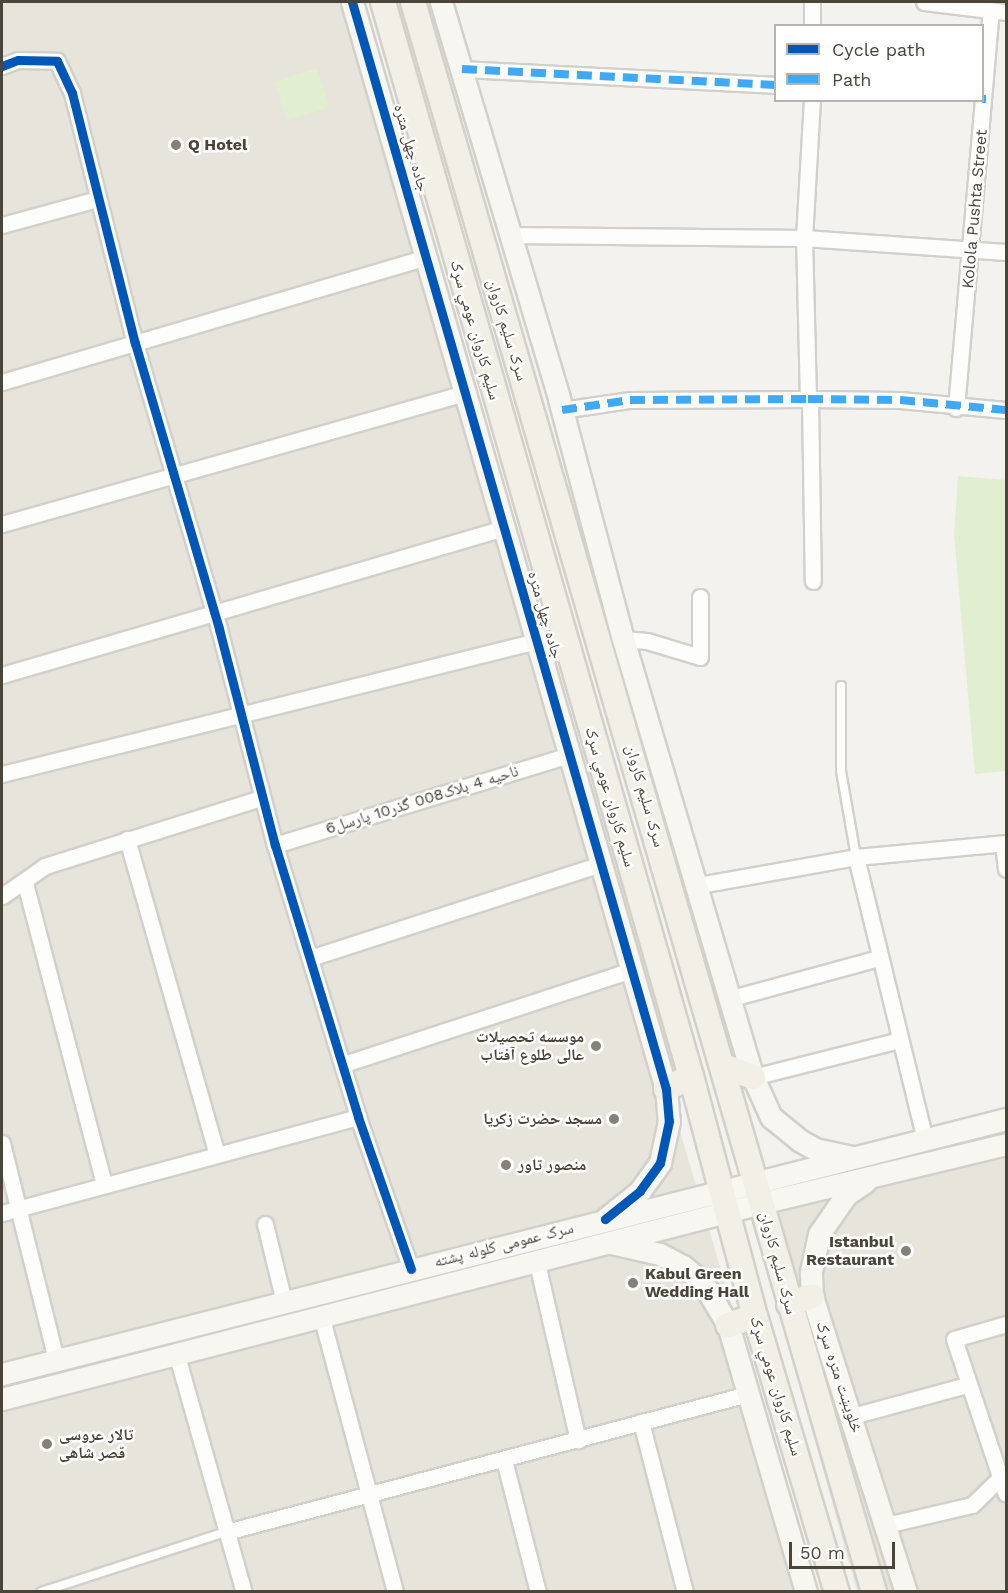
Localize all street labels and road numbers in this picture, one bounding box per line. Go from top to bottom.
street label: جاده چهل متره [389,102,433,194]
street label: Kolola Pushta Street [958,128,992,290]
street label: سلیم کاروان عومي سړک [446,258,504,402]
street label: سرک سلیم کاروان [482,277,532,383]
street label: جاده چهل متره [523,569,567,661]
street label: سلیم کاروان عومي سړک [581,725,639,869]
street label: سرک سلیم کاروان [621,743,669,849]
street label: ناحیه 4 بلاک008 گذر10 پارسل6 [323,761,521,839]
street label: سرک سلیم کاروان [755,1209,801,1317]
street label: سرک عمومی کلوله پشته [432,1218,576,1272]
street label: سلیم کاروان عومي سړک [746,1314,806,1458]
street label: څلویښت متره سړک [812,1319,866,1435]

